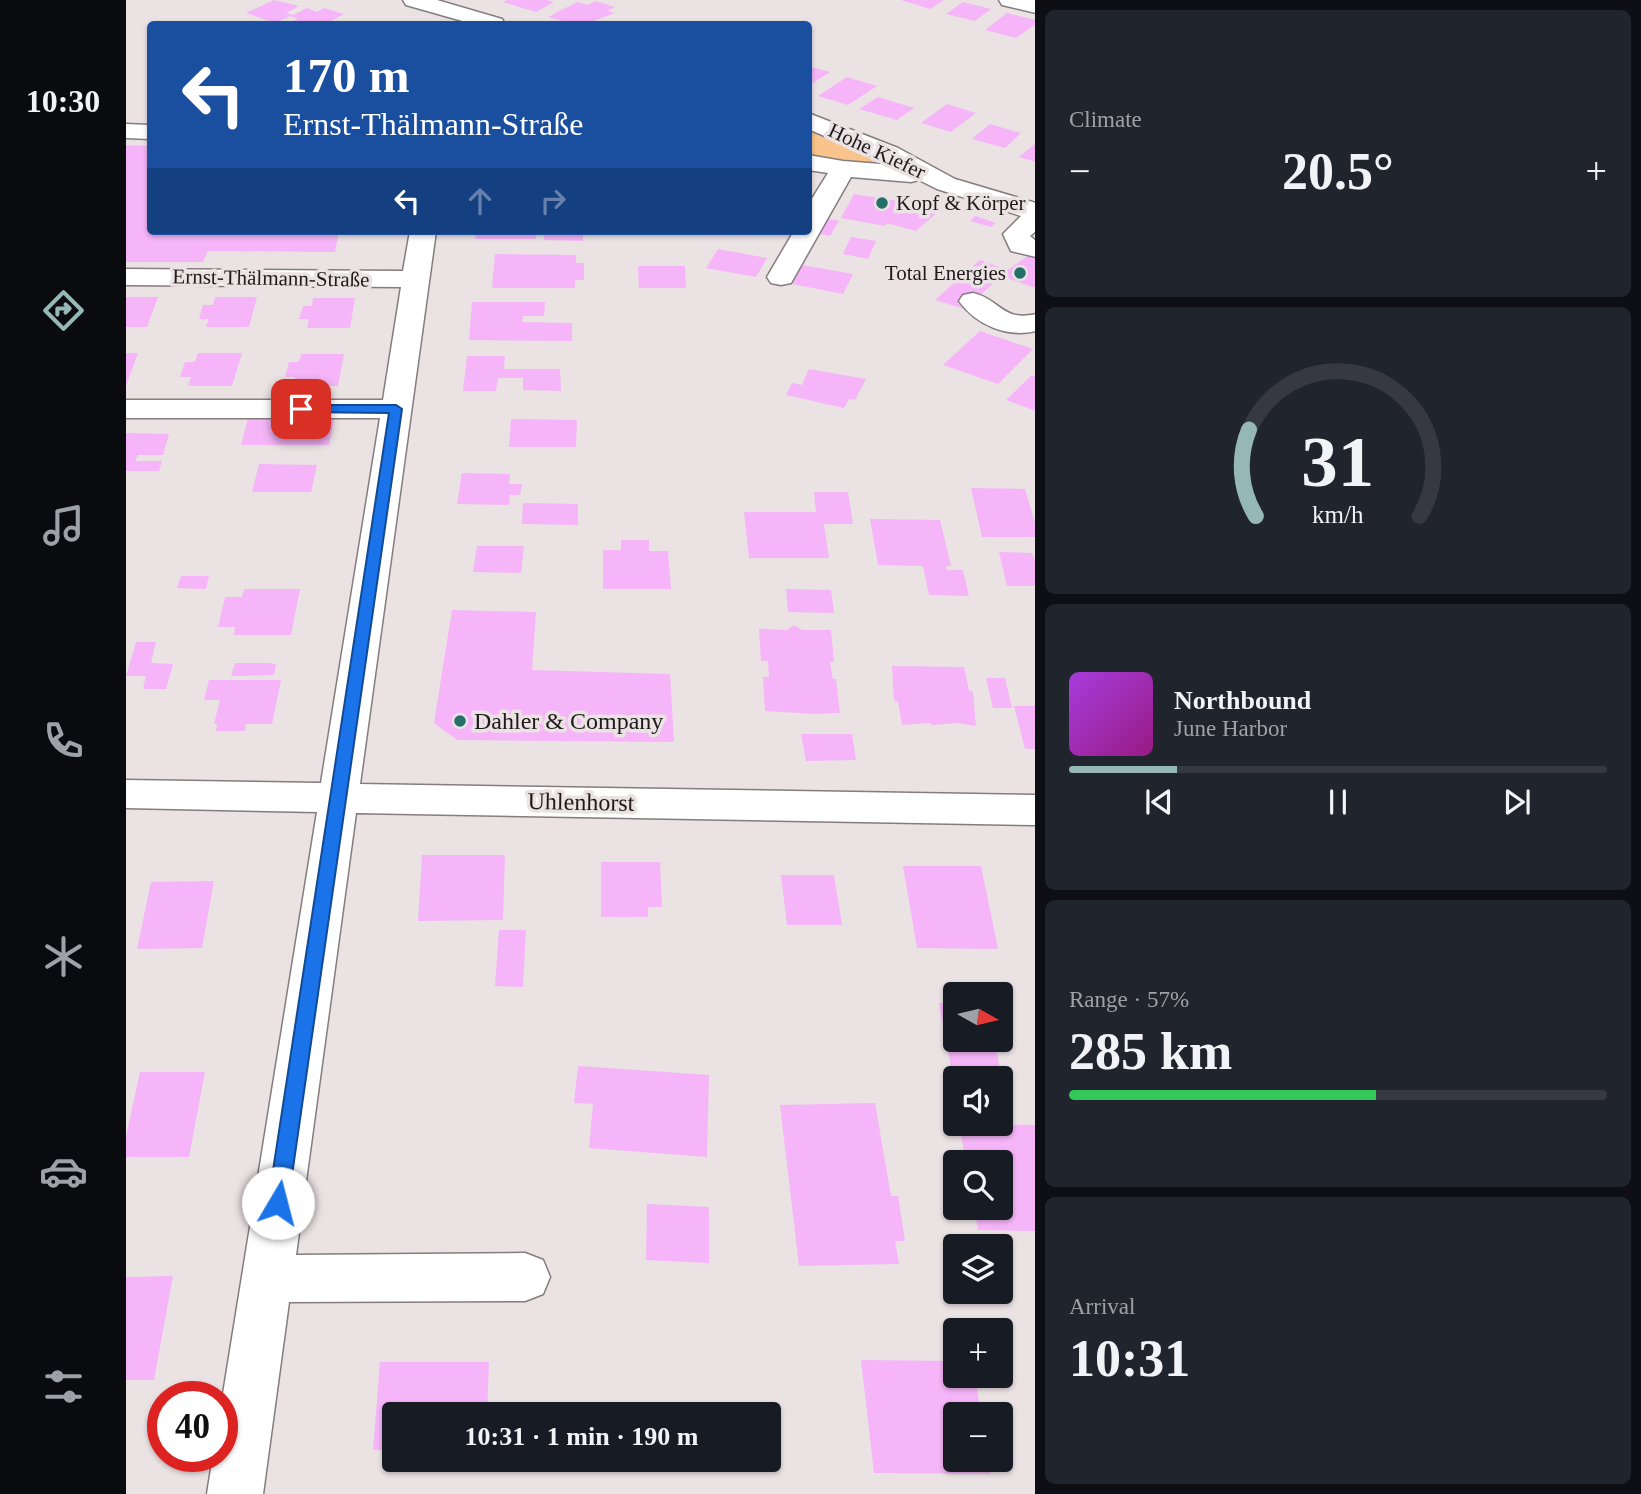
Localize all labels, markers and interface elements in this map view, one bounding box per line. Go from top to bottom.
text: 170 m [283,48,410,103]
icon: left [168,49,259,140]
text: 10:30 [26,83,100,119]
text: Ernst-Thälmann-Straße [283,106,583,142]
text: Climate [1069,107,1142,132]
street label: Hohe Kiefer [825,118,929,184]
text: 20.5° [1282,143,1394,200]
text: − [1069,150,1090,192]
text: + [1586,150,1607,192]
icon: left [388,182,426,220]
icon: ahead [461,182,499,220]
icon: right [534,182,572,220]
place label: Kopf & Körper [896,191,1025,215]
marker: Kopf & Körper [874,195,890,211]
place label: Total Energies [885,261,1006,285]
street label: Ernst-Thälmann-Straße [172,264,370,292]
marker: Total Energies [1012,265,1028,281]
icon: directions [39,286,88,335]
pin [271,379,331,439]
icon: arrive [282,390,320,428]
text: 31 [1302,422,1374,503]
icon: music [39,501,88,550]
text: km/h [1312,501,1364,528]
text: Northbound [1174,686,1311,715]
place label: Dahler & Company [474,708,663,734]
marker: Dahler & Company [452,713,468,729]
icon: phone [39,716,88,765]
text: June Harbor [1174,716,1287,741]
icon: previous [1140,783,1178,821]
icon: pause [1319,783,1357,821]
icon: next [1498,783,1536,821]
street label: Uhlenhorst [527,788,635,816]
icon: climate [39,932,88,981]
north arrow [943,982,1013,1052]
map controls [943,982,1013,1472]
text: Range · 57% [1069,987,1189,1012]
text: 285 km [1069,1023,1232,1080]
button: sound [943,1066,1013,1136]
icon: car [39,1147,88,1196]
button: search [943,1150,1013,1220]
position arrow [241,1166,315,1240]
button: layers [943,1234,1013,1304]
text: Arrival [1069,1294,1135,1319]
button: + [943,1318,1013,1388]
text: 10:31 [1069,1330,1190,1387]
icon: filters [39,1362,88,1411]
speed limit sign: 40 [147,1381,238,1472]
button: − [943,1402,1013,1472]
text: 10:31 · 1 min · 190 m [465,1422,699,1451]

